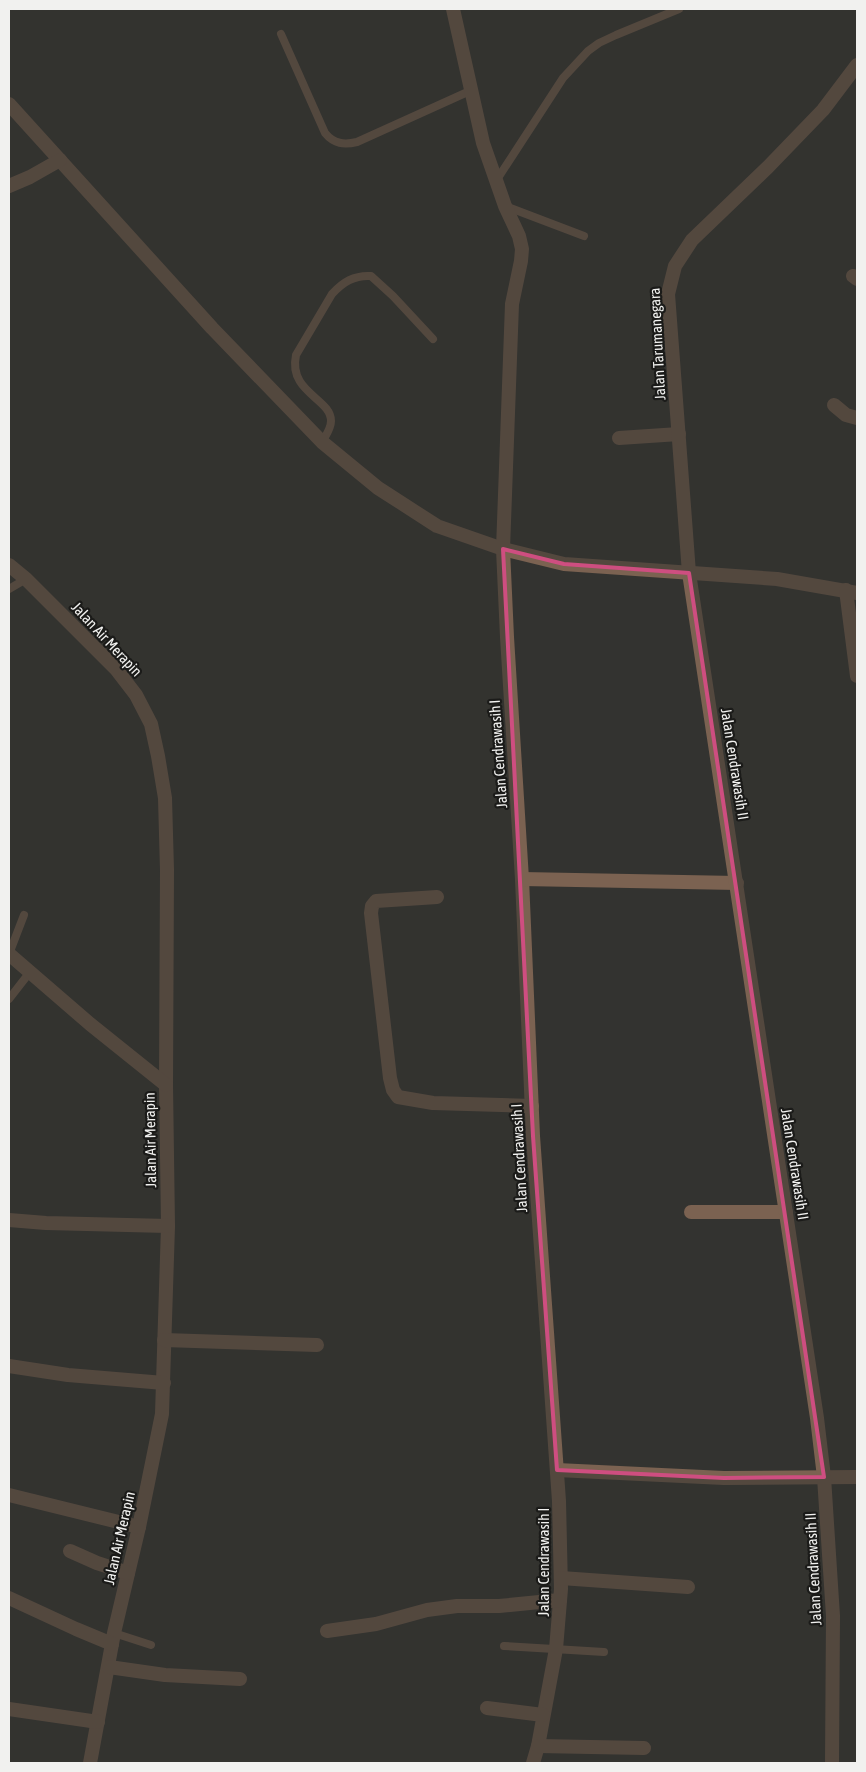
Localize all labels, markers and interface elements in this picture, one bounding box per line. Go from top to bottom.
street label: Jalan Tarumanegara [646,287,668,401]
street label: Jalan Air Merapin [68,598,146,680]
street label: Jalan Cendrawasih I [486,699,510,809]
street label: Jalan Cendrawasih II [718,707,752,821]
street label: Jalan Air Merapin [141,1092,159,1188]
street label: Jalan Cendrawasih I [508,1103,530,1213]
street label: Jalan Cendrawasih II [778,1107,812,1221]
street label: Jalan Air Merapin [100,1490,138,1586]
street label: Jalan Cendrawasih I [535,1508,552,1616]
street label: Jalan Cendrawasih II [802,1512,824,1626]

